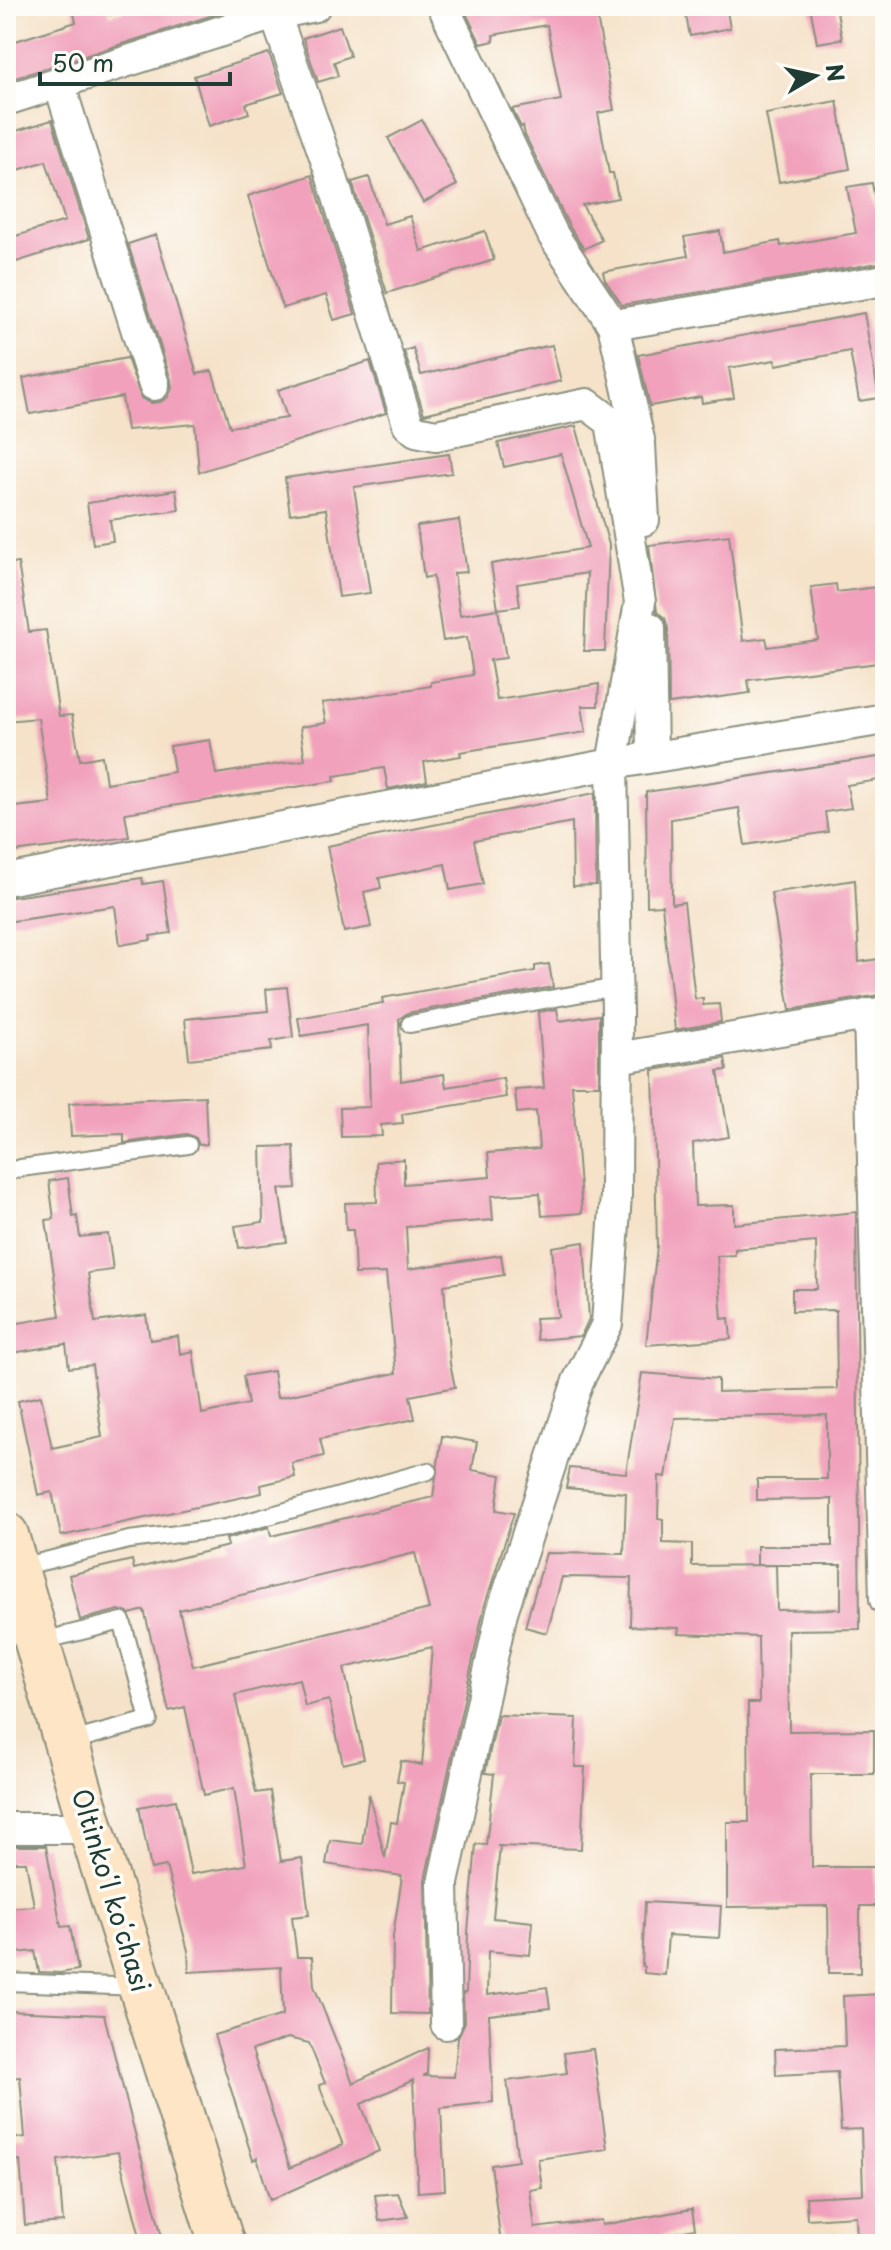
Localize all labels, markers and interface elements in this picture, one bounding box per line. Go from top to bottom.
scale bar [40,36,230,86]
north arrow [775,36,855,116]
text: 50 m [52,44,114,80]
text: N [819,61,854,84]
street label: Oltinkoʻl koʻchasi [63,1783,161,1997]

